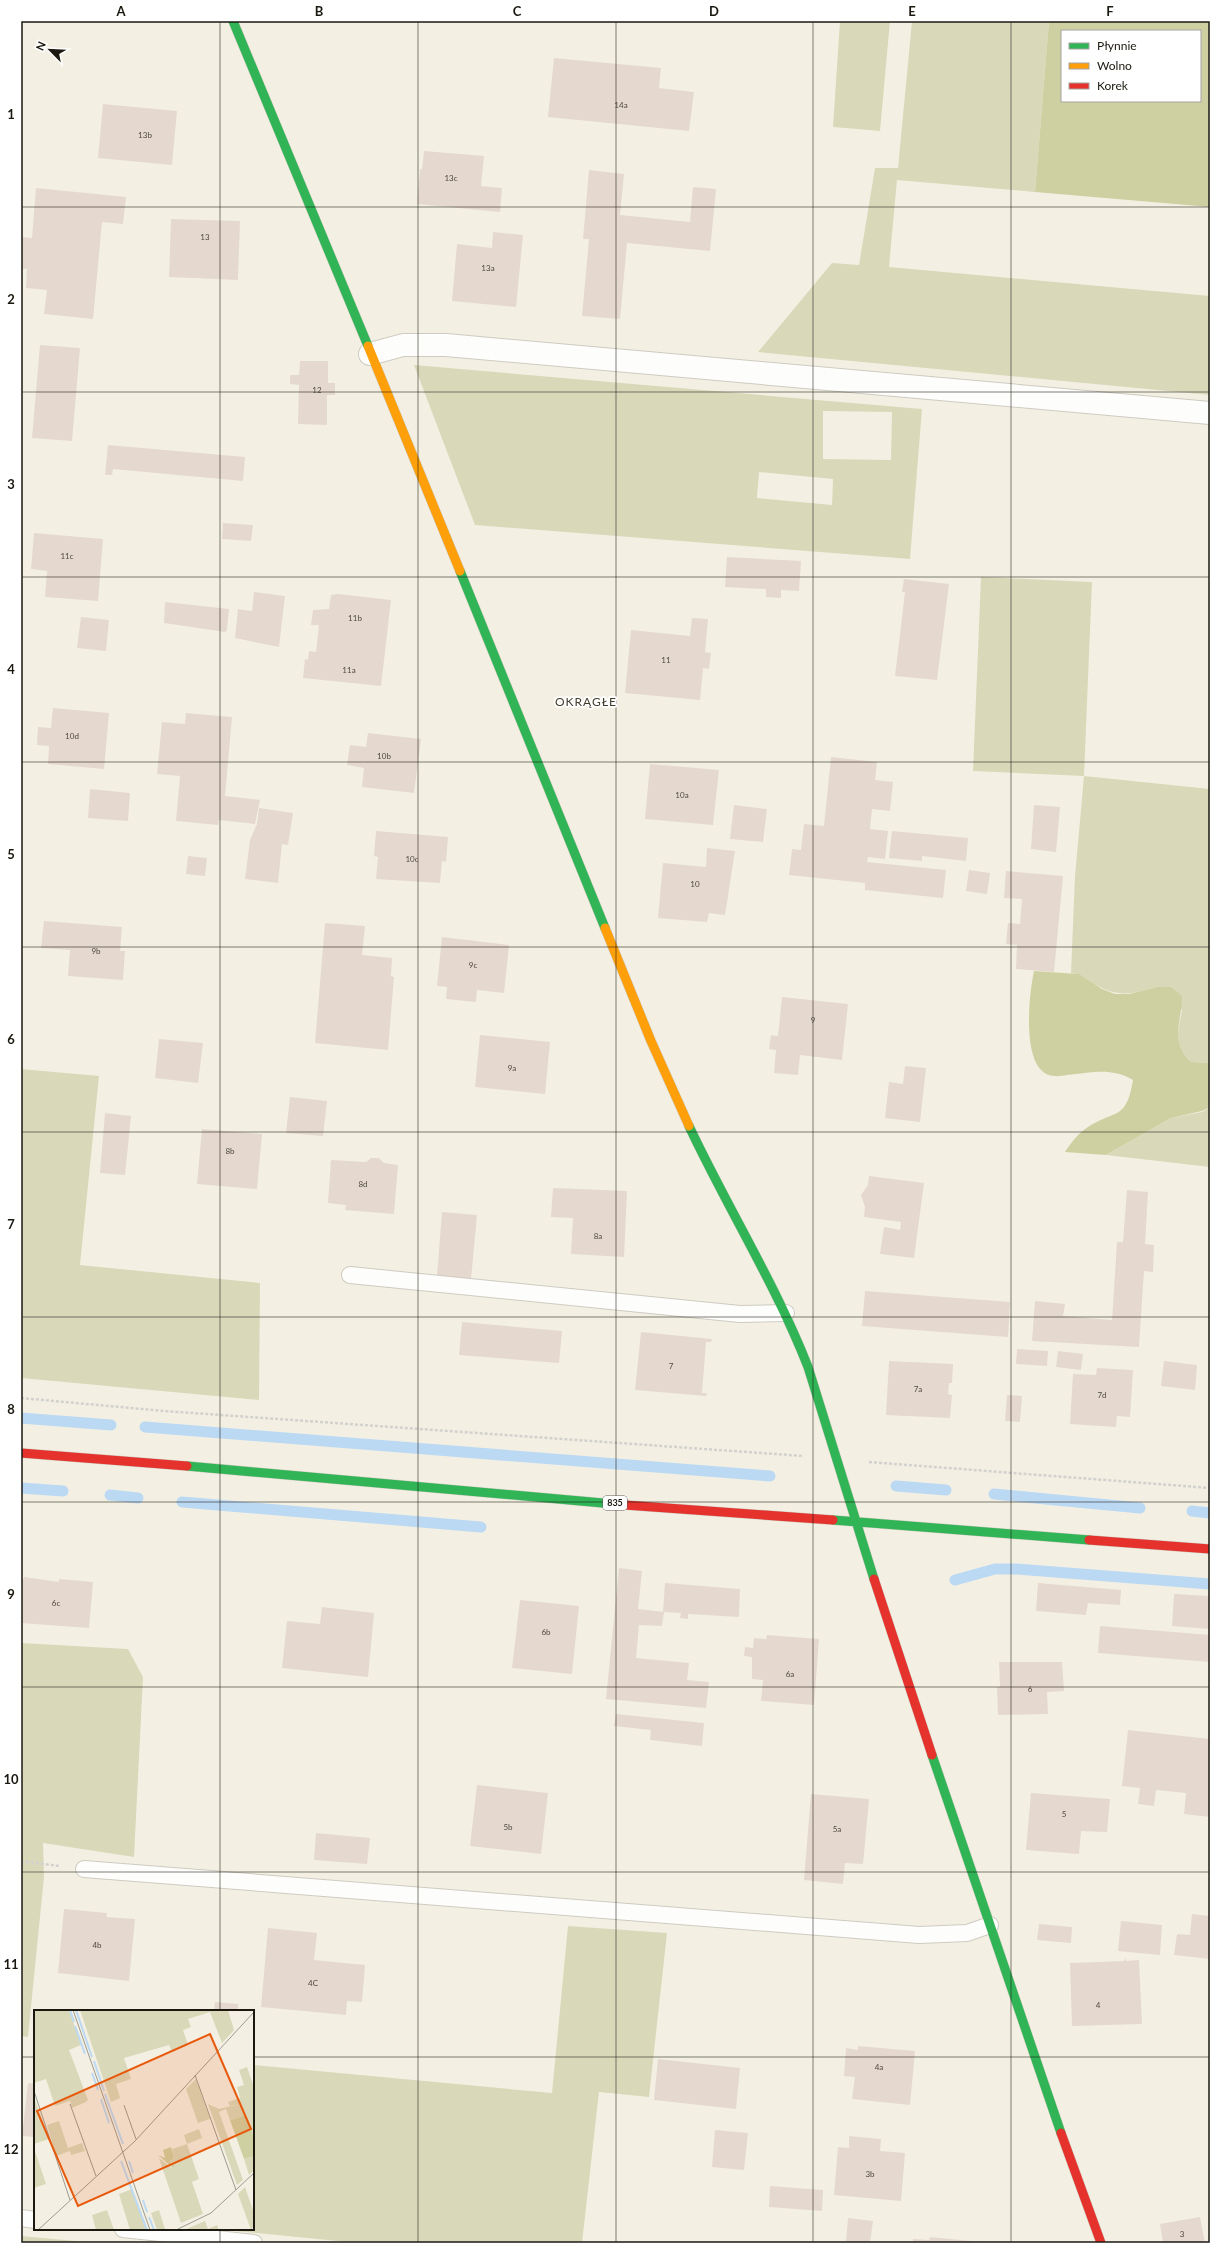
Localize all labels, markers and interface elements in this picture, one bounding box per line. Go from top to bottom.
text: A [115,3,126,19]
text: B [315,3,324,19]
text: C [513,3,522,19]
text: D [709,3,719,19]
text: E [908,3,916,19]
text: F [1106,3,1114,19]
north arrow [30,30,70,70]
legend [1061,30,1201,102]
text: Płynnie [1097,38,1137,53]
text: N [33,39,48,52]
text: Wolno [1097,58,1132,73]
text: Korek [1097,78,1129,93]
house number: 14a [614,100,628,110]
text: 1 [7,106,15,122]
house number: 13b [138,130,152,140]
house number: 13c [444,173,458,183]
house number: 13 [200,232,210,242]
house number: 13a [481,263,495,273]
text: 2 [7,291,15,307]
house number: 12 [312,385,322,395]
text: 3 [7,476,15,492]
house number: 11c [60,551,74,561]
house number: 11b [348,613,362,623]
house number: 11 [661,655,671,665]
text: 4 [7,661,15,677]
house number: 11a [342,665,356,675]
district label: OKRĄGŁE [555,694,617,709]
house number: 10d [65,731,79,741]
house number: 10b [377,751,391,761]
house number: 10a [675,790,689,800]
text: 5 [7,846,15,862]
house number: 10c [405,854,419,864]
house number: 10 [690,879,700,889]
house number: 9b [91,946,101,956]
house number: 9c [469,960,477,970]
house number: 9 [811,1015,816,1025]
text: 6 [7,1031,15,1047]
house number: 9a [508,1063,516,1073]
house number: 8b [225,1146,235,1156]
house number: 8d [358,1179,368,1189]
text: 7 [7,1216,15,1232]
house number: 8a [594,1231,602,1241]
house number: 7 [669,1361,674,1371]
house number: 7a [914,1384,922,1394]
house number: 7d [1097,1390,1107,1400]
text: 8 [7,1401,15,1417]
road number: 835 [603,1496,627,1510]
text: 9 [7,1586,15,1602]
house number: 6c [52,1598,60,1608]
house number: 6b [541,1627,551,1637]
house number: 6a [786,1669,794,1679]
house number: 6 [1028,1684,1033,1694]
text: 10 [3,1771,19,1787]
house number: 5 [1062,1809,1067,1819]
house number: 5b [503,1822,513,1832]
house number: 5a [833,1824,841,1834]
house number: 4b [92,1940,102,1950]
text: 11 [3,1956,19,1972]
house number: 4C [308,1978,319,1988]
house number: 4 [1096,2000,1101,2010]
inset map [34,2010,254,2230]
house number: 4a [875,2062,883,2072]
text: 12 [3,2141,19,2157]
house number: 3b [865,2169,875,2179]
house number: 3 [1180,2229,1185,2239]

